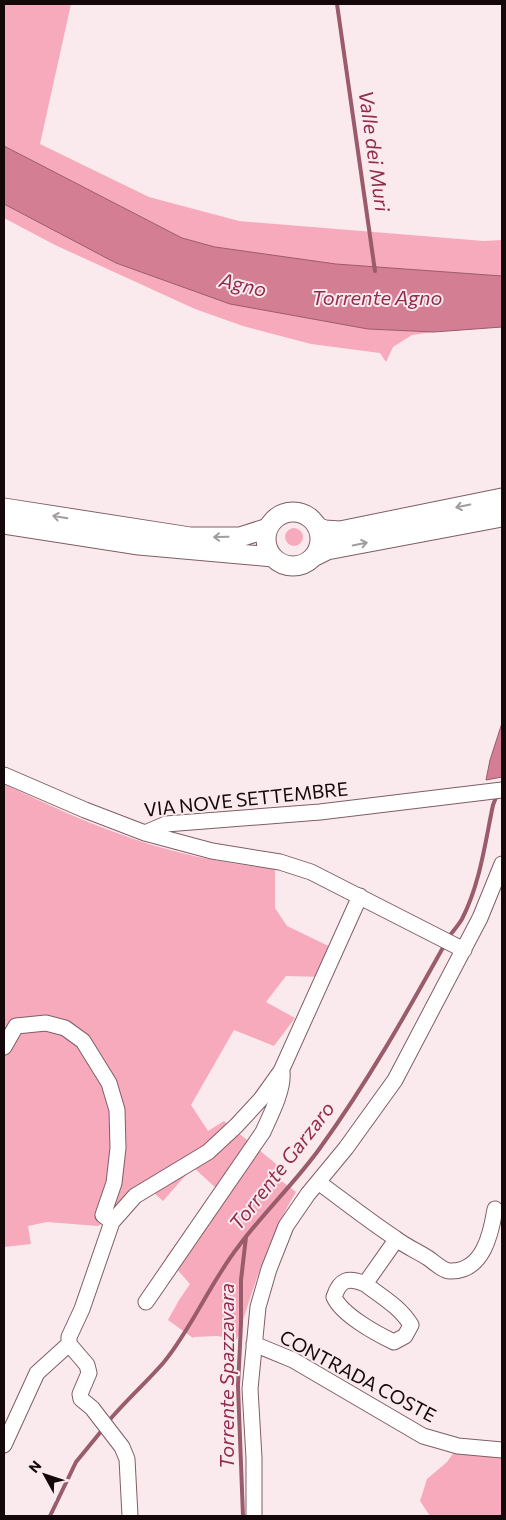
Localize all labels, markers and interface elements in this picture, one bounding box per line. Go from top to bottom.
water label: Valle dei Muri [355,89,395,214]
water label: Agno [216,267,269,301]
water label: Torrente Agno [312,285,443,309]
one-way arrow [456,502,472,511]
one-way arrow [52,512,68,522]
one-way arrow [213,532,229,542]
one-way arrow [351,539,367,548]
street label: VIA NOVE SETTEMBRE [143,776,349,821]
water label: Torrente Garzaro [224,1096,339,1234]
water label: Torrente Spazzavara [214,1283,238,1469]
street label: CONTRADA COSTE [276,1325,440,1427]
north arrow [20,1450,70,1500]
text: N [25,1457,45,1476]

